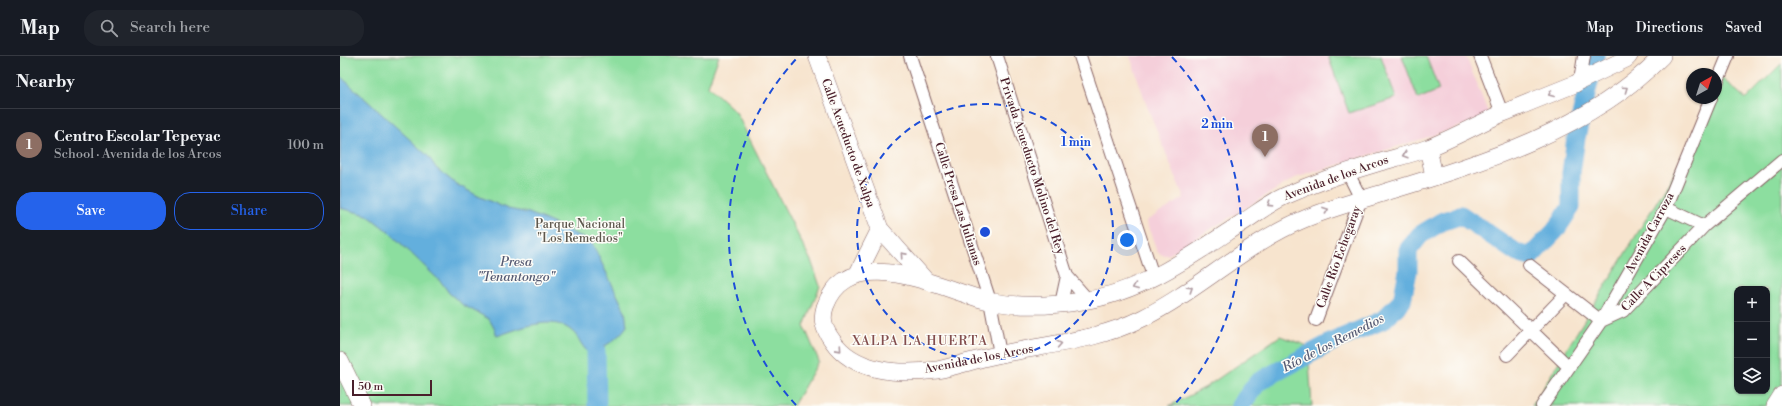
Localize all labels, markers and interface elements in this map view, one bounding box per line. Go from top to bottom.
search box [84,10,364,46]
text: Map [20,16,60,40]
icon: search [98,17,120,39]
text: Search here [130,18,210,37]
text: Map [1586,19,1614,37]
text: Directions [1636,19,1703,37]
text: Saved [1725,19,1762,37]
north arrow [1686,68,1722,104]
text: Nearby [16,71,75,93]
street label: Calle Acueducto de Xalpa [818,76,879,210]
street label: Privada Acueducto Molino del Rey [996,76,1068,256]
one-way arrow [1621,86,1628,94]
one-way arrow [1547,90,1554,98]
text: 2 min [1201,117,1233,132]
pin: 1 [1252,124,1278,157]
text: Centro Escolar Tepeyac [54,127,221,146]
text: 1 min [1061,135,1092,150]
text: 1 [26,137,32,153]
text: 100 m [288,137,324,153]
street label: Calle Presa Las Julianas [931,140,985,268]
text: School · Avenida de los Arcos [54,146,222,162]
one-way arrow [1401,150,1408,159]
street label: Avenida de los Arcos [1280,152,1391,204]
street label: Avenida Carroza [1622,189,1678,277]
button: Save [16,192,166,230]
button: Share [174,192,324,230]
one-way arrow [1267,200,1274,207]
street label: Calle Río Echegaray [1313,203,1365,310]
one-way arrow [1323,207,1330,215]
park label: Parque Nacional "Los Remedios" [535,217,625,246]
centre of rings [978,225,992,239]
your location [1117,230,1137,250]
street label: Calle A Cipreses [1618,241,1690,315]
one-way arrow [900,252,908,260]
water label: Presa "Tenantongo" [477,254,557,285]
one-way arrow [1132,282,1139,290]
one-way arrow [1186,286,1193,294]
map controls [1734,286,1770,394]
button: + [1734,286,1770,322]
water label: Río de los Remedios [1279,310,1387,376]
button: − [1734,322,1770,358]
district label: XALPA LA HUERTA [851,333,988,349]
one-way arrow [1055,340,1062,349]
street label: Avenida de los Arcos [922,341,1035,377]
one-way arrow [835,344,842,352]
button: layers [1734,358,1770,394]
scale bar [352,378,432,397]
text: 50 m [358,380,383,394]

